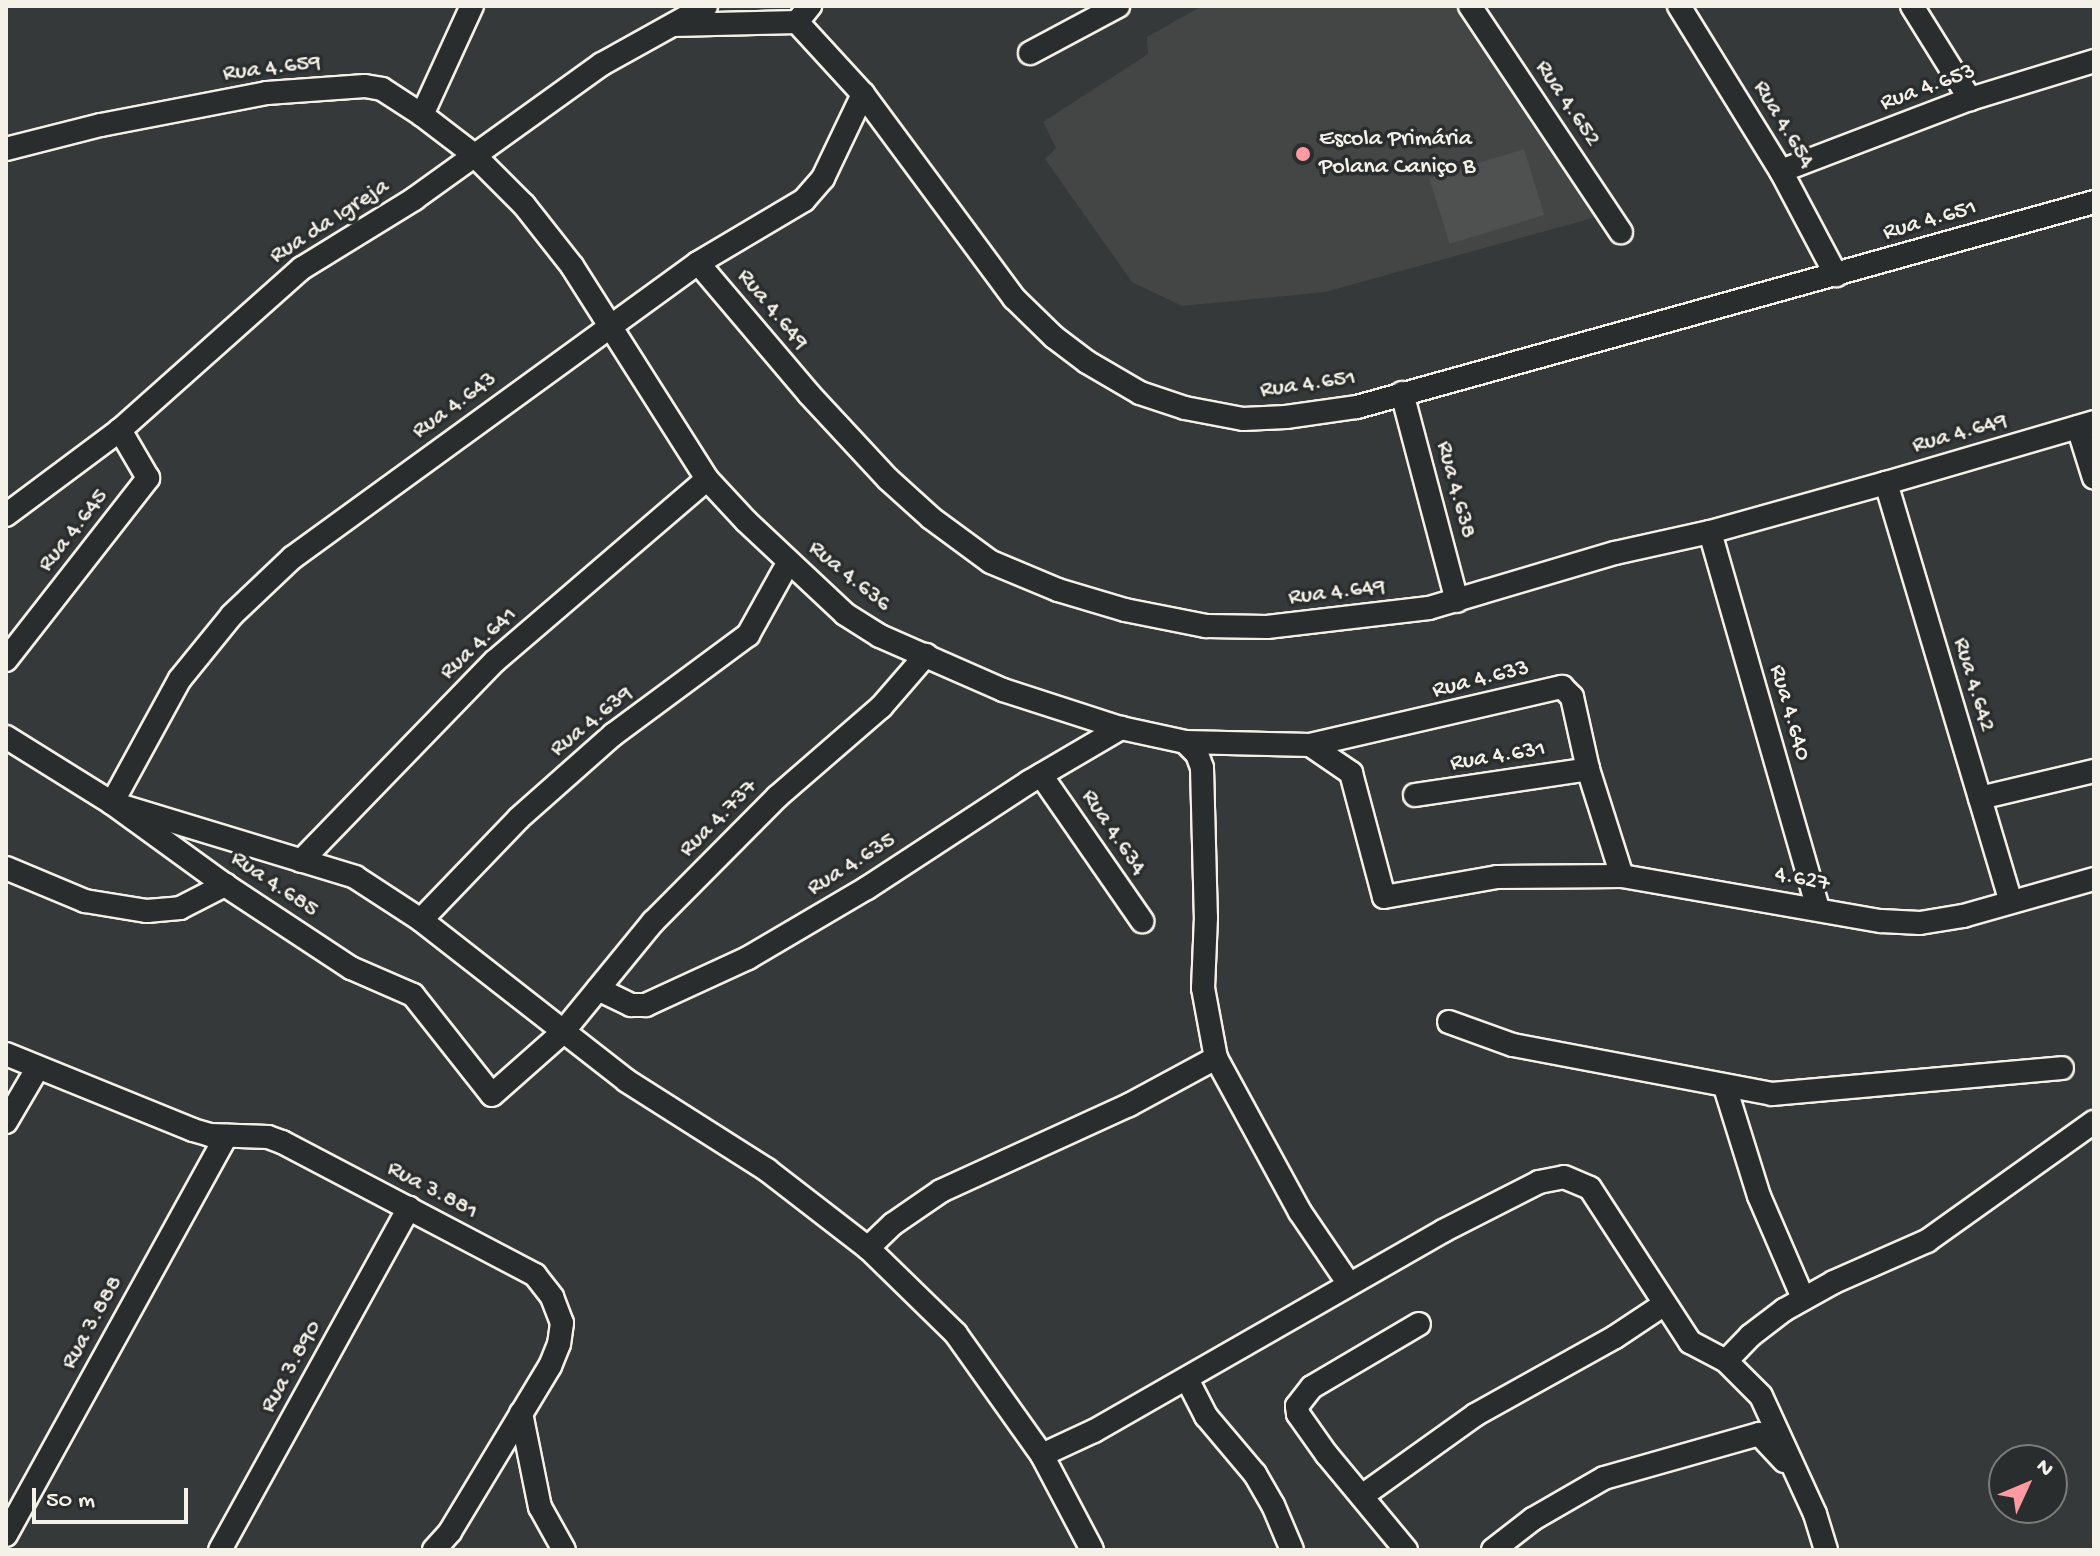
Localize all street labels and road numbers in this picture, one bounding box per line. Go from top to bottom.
street label: Rua 4.659 [221,49,323,89]
street label: Rua 4.652 [1528,55,1606,153]
street label: Rua 4.653 [1877,58,1979,118]
street label: Rua 4.654 [1745,76,1821,174]
street label: Rua da Igreja [265,173,395,271]
street label: Rua 4.651 [1880,194,1980,248]
street label: Rua 4.649 [730,263,814,357]
street label: Rua 4.651 [1258,364,1358,406]
street label: Rua 4.643 [407,366,503,446]
street label: Rua 4.649 [1909,407,2011,461]
street label: Rua 4.638 [1428,438,1482,542]
street label: Rua 4.645 [33,484,115,578]
street label: Rua 4.636 [802,535,896,619]
street label: Rua 4.649 [1287,573,1387,613]
street label: Rua 4.641 [434,601,524,687]
street label: Rua 4.642 [1945,634,2001,736]
street label: Rua 4.633 [1430,654,1532,706]
street label: Rua 4.640 [1762,662,1816,764]
street label: Rua 4.639 [545,680,639,764]
street label: Rua 4.631 [1448,735,1548,779]
street label: Rua 4.737 [674,774,764,864]
street label: Rua 4.634 [1074,784,1152,882]
street label: Rua 4.635 [802,827,902,903]
street label: Rua 4.685 [225,845,323,925]
street label: 4.627 [1772,861,1832,899]
street label: Rua 3.881 [382,1155,482,1227]
street label: Rua 3.888 [56,1271,130,1375]
street label: Rua 3.890 [255,1316,329,1418]

